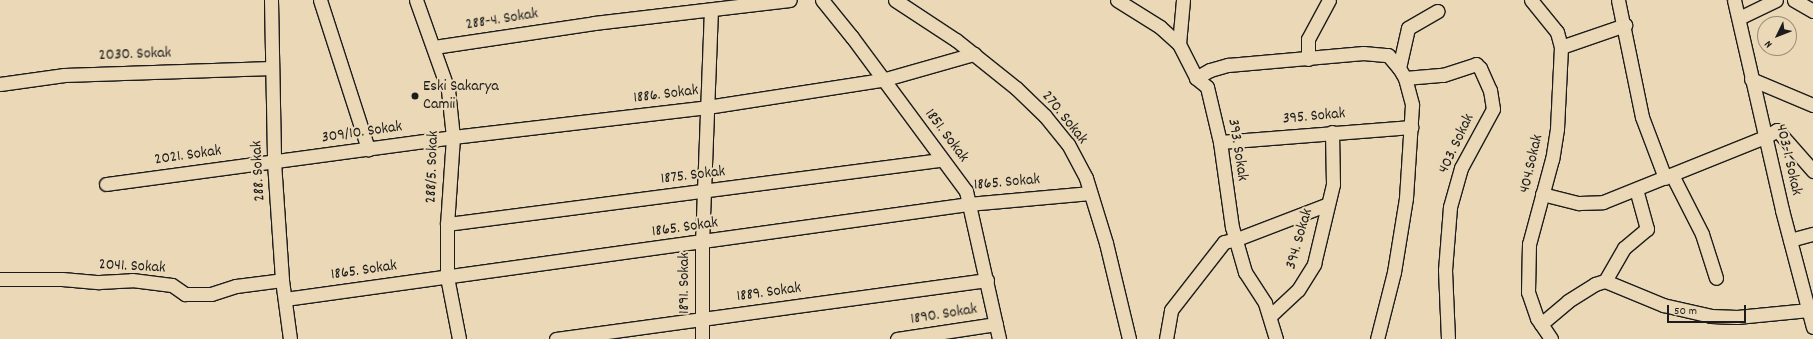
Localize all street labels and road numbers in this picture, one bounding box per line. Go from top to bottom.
street label: 288-4. Sokak [464,5,540,35]
street label: 2030. Sokak [98,44,172,66]
street label: 1886. Sokak [632,81,700,109]
street label: 270. Sokak [1037,87,1091,149]
street label: 1851. Sokak [920,105,972,167]
street label: 395. Sokak [1282,105,1346,129]
street label: 403. Sokak [1435,111,1479,177]
street label: 309/10. Sokak [321,118,403,148]
street label: 393. Sokak [1223,118,1251,182]
street label: 403-1. Sokak [1770,122,1806,198]
street label: 288/5. Sokak [422,130,444,204]
street label: 404.Sokak [1516,133,1548,195]
street label: 288. Sokak [248,140,270,202]
street label: 2021. Sokak [153,142,223,170]
street label: 1875. Sokak [660,163,726,189]
street label: 1865. Sokak [973,171,1041,195]
street label: 394. Sokak [1282,206,1318,272]
street label: 1865. Sokak [651,214,719,242]
street label: 1891. Sokak [675,252,695,314]
street label: 2041. Sokak [98,256,166,278]
street label: 1865. Sokak [330,257,398,285]
street label: 1889. Sokak [736,279,802,307]
street label: 1890. Sokak [909,300,979,330]

